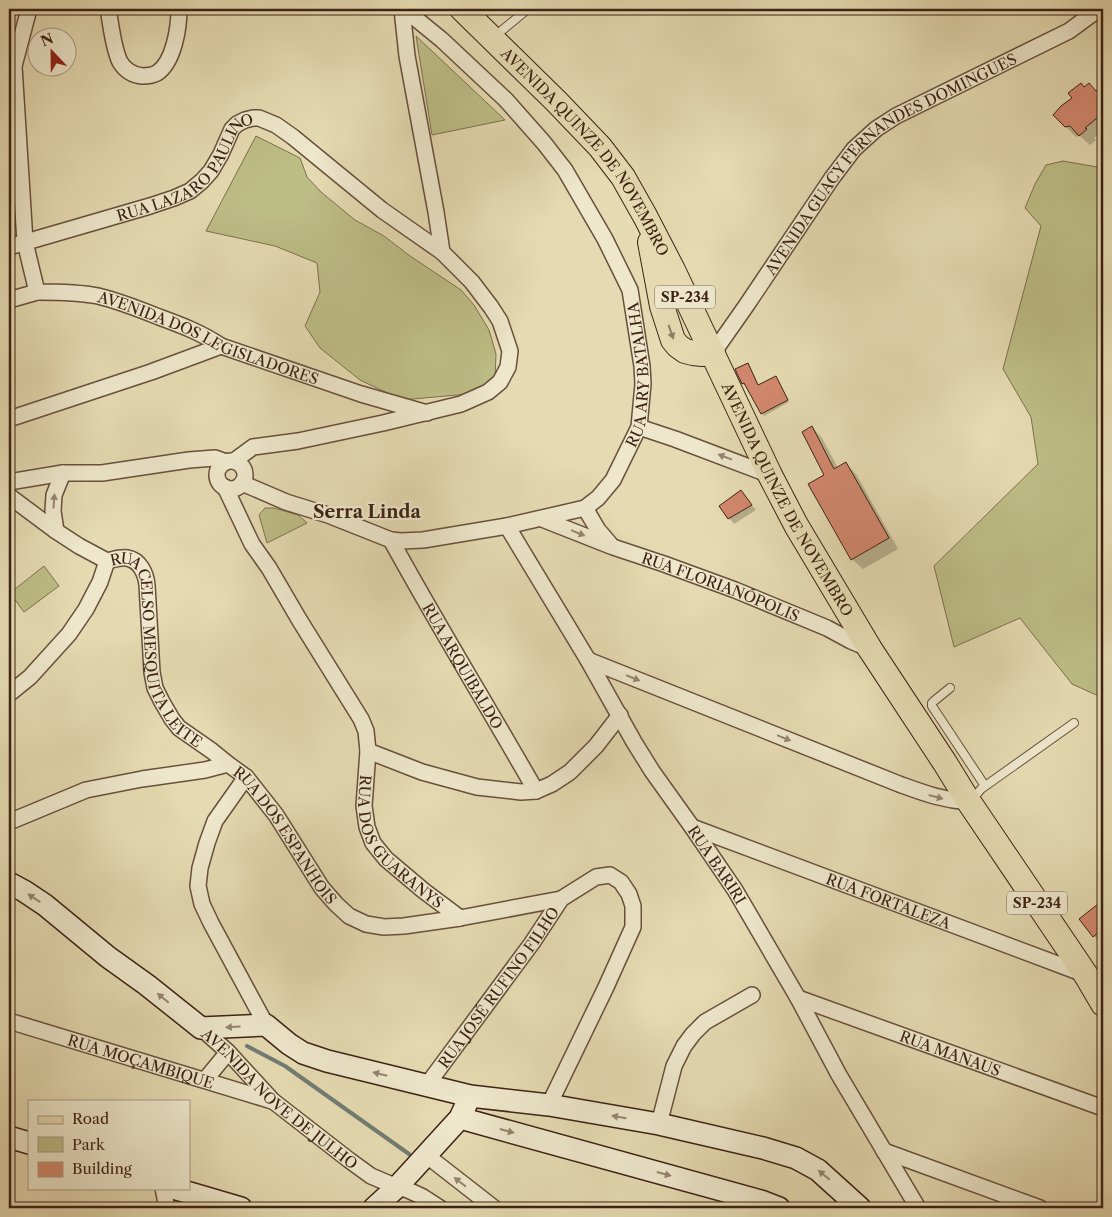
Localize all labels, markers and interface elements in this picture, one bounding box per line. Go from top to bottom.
north arrow [28,28,78,78]
text: N [38,29,56,51]
street label: AVENIDA QUINZE DE NOVEMBRO [497,43,673,259]
street label: AVENIDA GUACY FERNANDES DOMINGUES [760,49,1020,279]
street label: RUA LAZARO PAULINO [114,109,255,225]
road number: SP-234 [655,286,715,308]
street label: AVENIDA DOS LEGISLADORES [95,287,321,388]
street label: RUA ARY BATALHA [621,300,653,450]
one-way arrow [667,325,675,340]
street label: AVENIDA QUINZE DE NOVEMBRO [718,378,858,620]
one-way arrow [717,453,732,460]
one-way arrow [50,493,58,509]
district label: Serra Linda [313,501,422,523]
one-way arrow [570,530,585,537]
street label: RUA CELSO MESQUITA LEITE [108,548,206,751]
street label: RUA FLORIANÓPOLIS [639,548,802,625]
street label: RUA ARQUIBALDO [419,599,507,732]
one-way arrow [626,675,641,682]
one-way arrow [777,734,792,742]
street label: RUA DOS ESPANHOIS [230,762,341,908]
street label: RUA DOS GUARANYS [354,774,448,912]
one-way arrow [928,793,943,801]
street label: RUA BARIRI [684,822,751,907]
street label: RUA FORTALEZA [824,869,955,933]
road number: SP-234 [1007,891,1067,914]
one-way arrow [28,893,41,903]
street label: RUA JOSÉ RUFINO FILHO [433,903,563,1072]
one-way arrow [156,992,169,1003]
street label: AVENIDA NOVE DE JULHO [197,1023,362,1173]
one-way arrow [225,1023,241,1031]
street label: RUA MANAUS [897,1026,1003,1080]
street label: RUA MOÇAMBIQUE [66,1030,216,1092]
one-way arrow [372,1070,387,1078]
legend [28,1100,190,1190]
text: Road [72,1109,109,1128]
one-way arrow [611,1112,627,1120]
one-way arrow [499,1127,514,1135]
text: Park [72,1135,106,1154]
text: Building [72,1159,132,1178]
one-way arrow [656,1170,671,1178]
one-way arrow [818,1170,831,1181]
one-way arrow [454,1176,467,1187]

